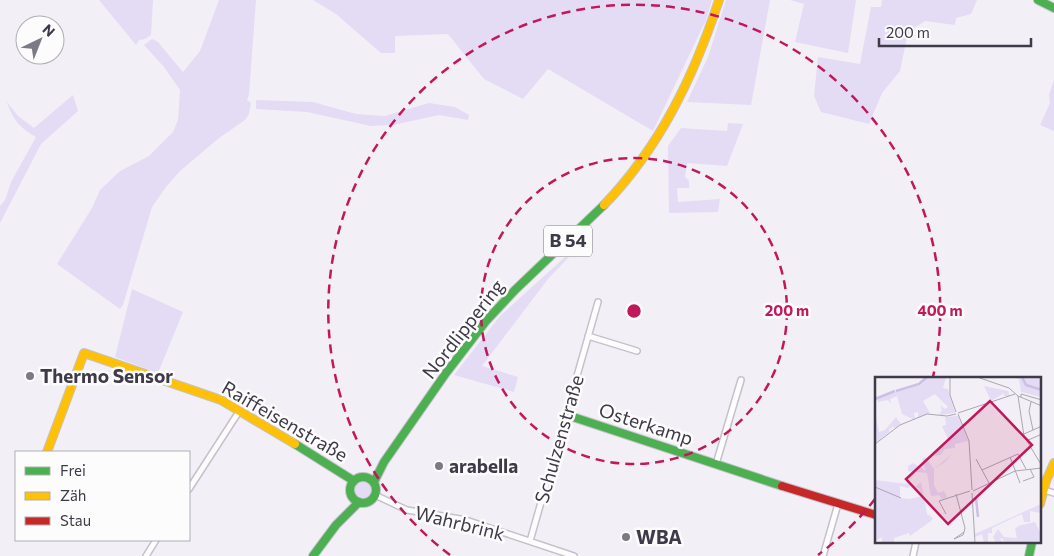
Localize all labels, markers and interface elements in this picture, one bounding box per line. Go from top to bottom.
north arrow [15,15,65,65]
scale bar [879,15,1032,47]
text: N [40,20,59,40]
text: 200 m [886,23,930,41]
road number: B 54 [544,226,592,256]
street label: Nordlippering [417,274,509,383]
text: 200 m [765,301,809,319]
text: 400 m [917,301,963,319]
centre of rings [625,302,643,320]
place label: Thermo Sensor [40,364,173,387]
marker: Thermo Sensor [24,370,36,382]
street label: Schulzenstraße [529,372,588,506]
street label: Raiffeisenstraße [218,375,352,466]
inset map [875,377,1042,544]
street label: Osterkamp [596,398,696,450]
legend [15,451,190,541]
place label: arabella [449,454,518,477]
marker: arabella [433,460,445,472]
text: Frei [60,461,86,479]
text: Zäh [60,486,86,504]
street label: Wahrbrink [413,500,507,545]
text: Stau [60,511,91,529]
place label: WBA [636,525,682,548]
marker: WBA [620,531,632,543]

